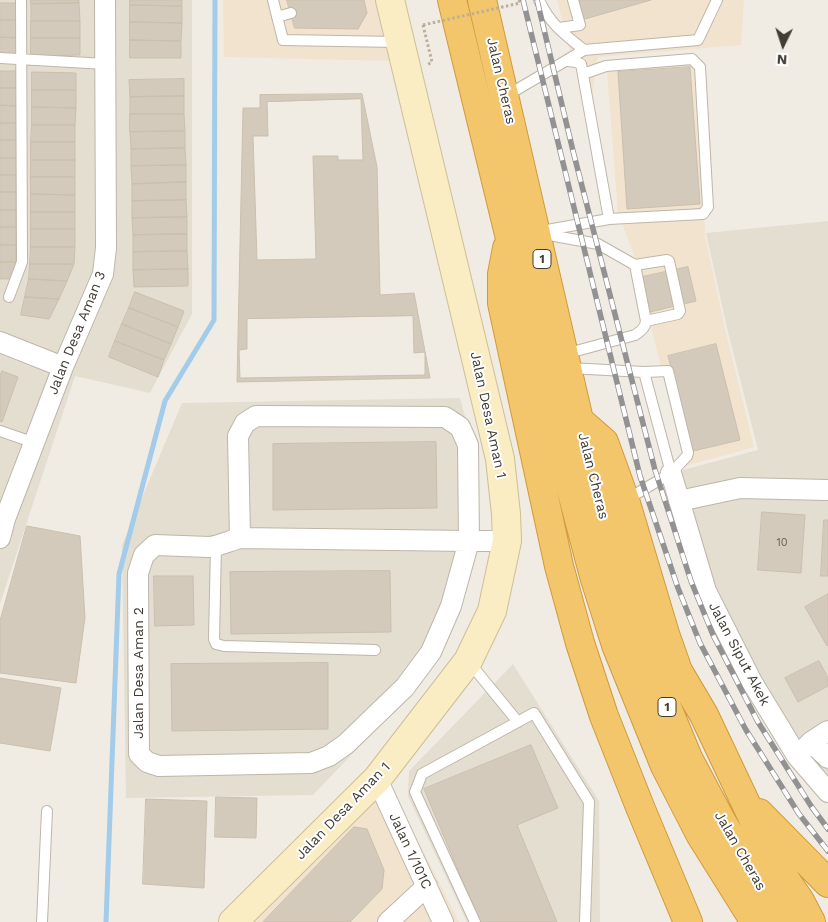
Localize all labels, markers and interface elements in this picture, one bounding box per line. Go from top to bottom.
north arrow [758,20,808,70]
street label: Jalan Cheras [483,36,519,126]
text: N [776,52,788,68]
road number: 1 [533,250,551,268]
street label: Jalan Desa Aman 3 [45,269,109,397]
street label: Jalan Desa Aman 1 [466,350,510,480]
street label: Jalan Cheras [574,431,612,521]
house number: 10 [776,536,788,550]
street label: Jalan Siput Akek [705,599,773,709]
street label: Jalan Desa Aman 2 [131,607,147,739]
road number: 1 [658,698,676,716]
street label: Jalan Desa Aman 1 [292,759,394,863]
street label: Jalan Cheras [711,809,769,893]
street label: Jalan 1/101C [385,810,435,892]

